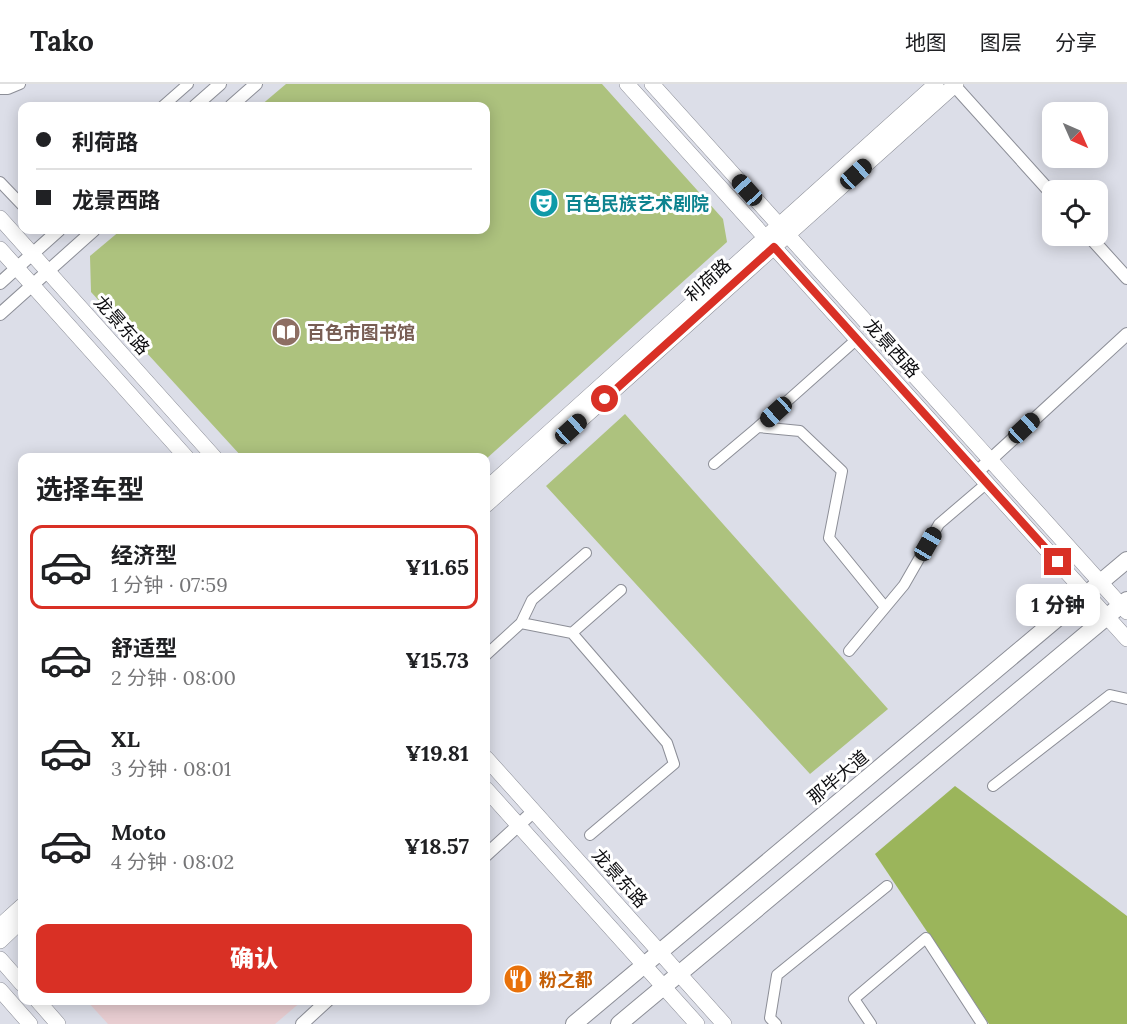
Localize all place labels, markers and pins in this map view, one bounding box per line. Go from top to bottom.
theatre icon: 百色民族艺术剧院 [528,187,560,219]
place label: 百色民族艺术剧院 [565,192,709,215]
library icon: 百色市图书馆 [270,316,302,348]
place label: 百色市图书馆 [307,321,415,344]
restaurant icon: 粉之都 [502,963,534,995]
place label: 粉之都 [539,968,593,991]

